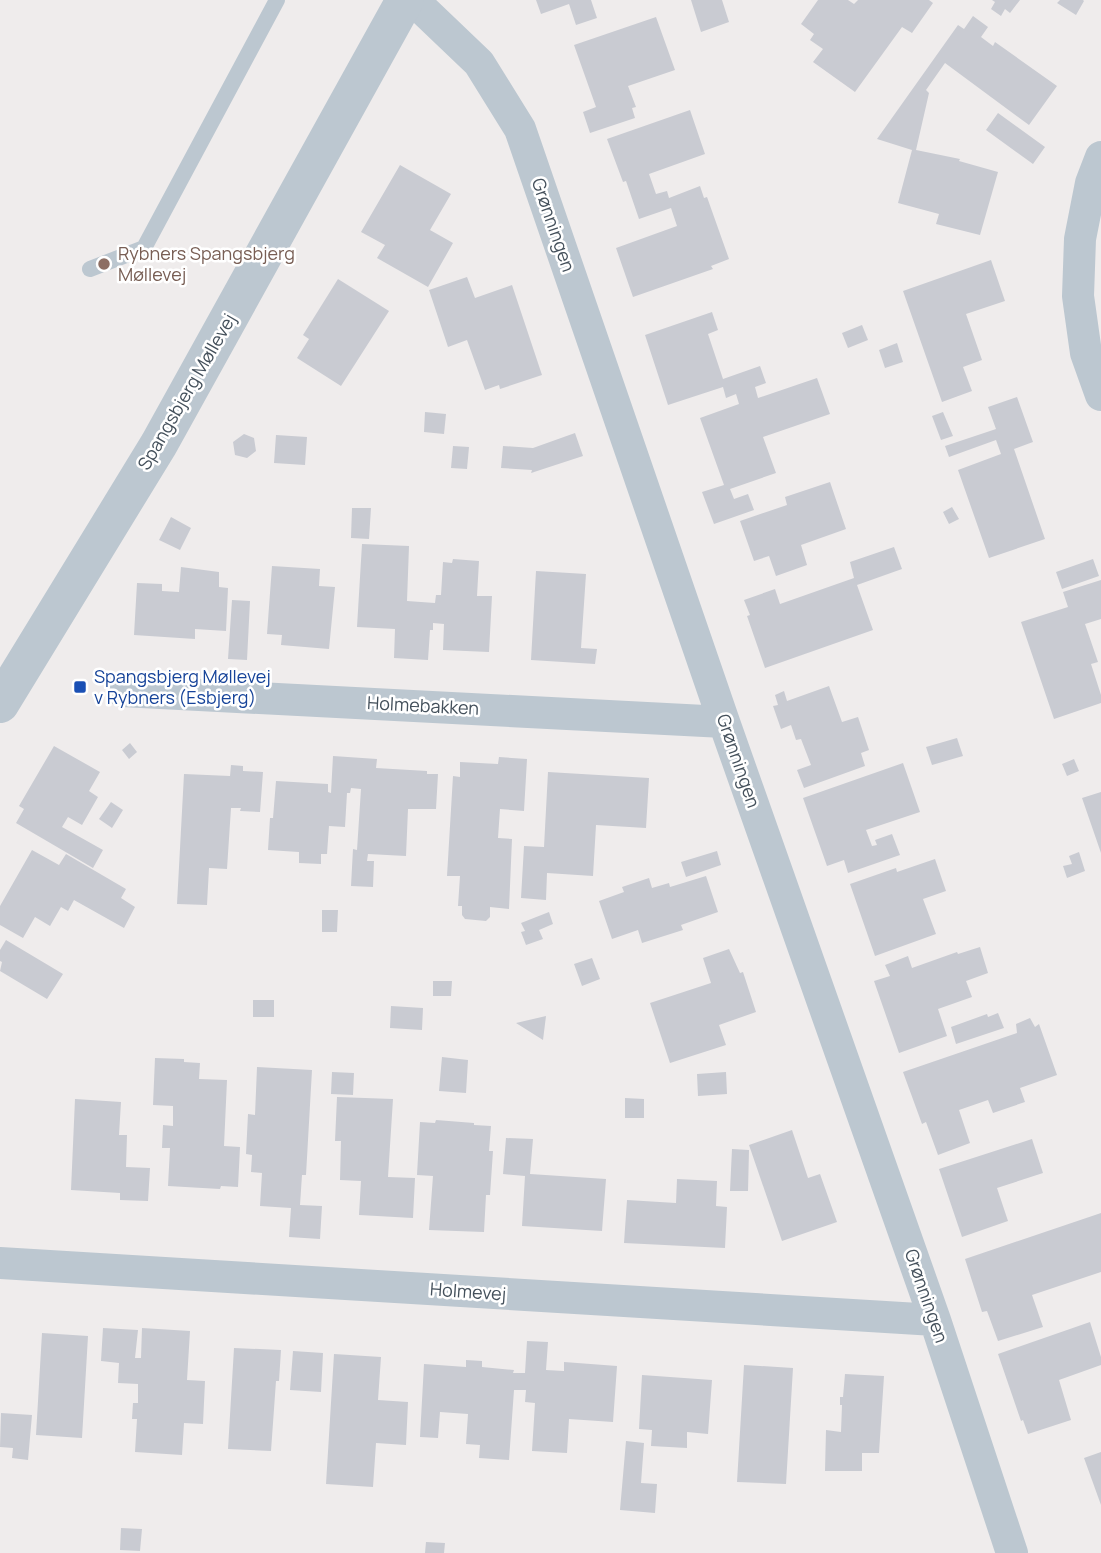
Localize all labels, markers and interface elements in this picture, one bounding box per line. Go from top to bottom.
street label: Grønningen [527,175,581,275]
place label: Rybners Spangsbjerg Møllevej [118,241,295,286]
marker: Rybners Spangsbjerg Møllevej [96,256,112,272]
street label: Spangsbjerg Møllevej [132,309,241,474]
place label: Spangsbjerg Møllevej v Rybners (Esbjerg) [94,664,271,709]
marker: Spangsbjerg Møllevej v Rybners (Esbjerg) [72,679,88,695]
street label: Holmebakken [366,690,480,720]
street label: Grønningen [712,711,766,811]
street label: Grønningen [900,1246,954,1346]
street label: Holmevej [429,1276,507,1306]

